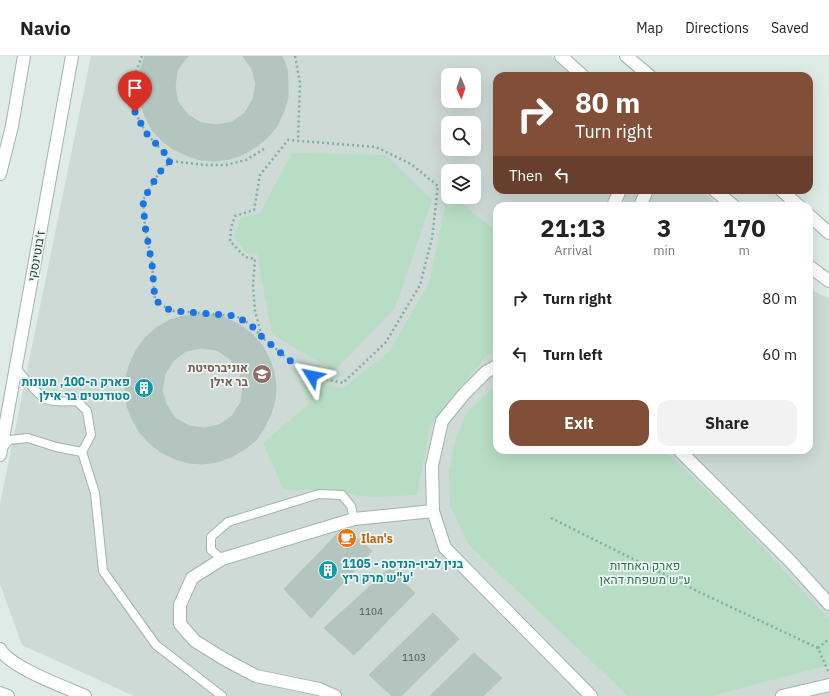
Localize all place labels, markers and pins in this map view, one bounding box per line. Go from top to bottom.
pin [118,71,152,112]
place label: אוניברסיטת בר אילן [188,360,248,389]
school or university icon: אוניברסיטת בר אילן [251,363,273,385]
place label: פארק ה-100, מעונות סטודנטים בר אילן [21,374,130,403]
building icon: פארק ה-100, מעונות סטודנטים בר אילן [133,377,155,399]
cafe icon: Ilan's [336,527,358,549]
place label: Ilan's [361,531,393,546]
place label: 1105 - בנין לביו-הנדסה ע"ש מרק ריץ' [342,556,464,585]
building icon: 1105 - בנין לביו-הנדסה ע"ש מרק ריץ' [317,559,339,581]

